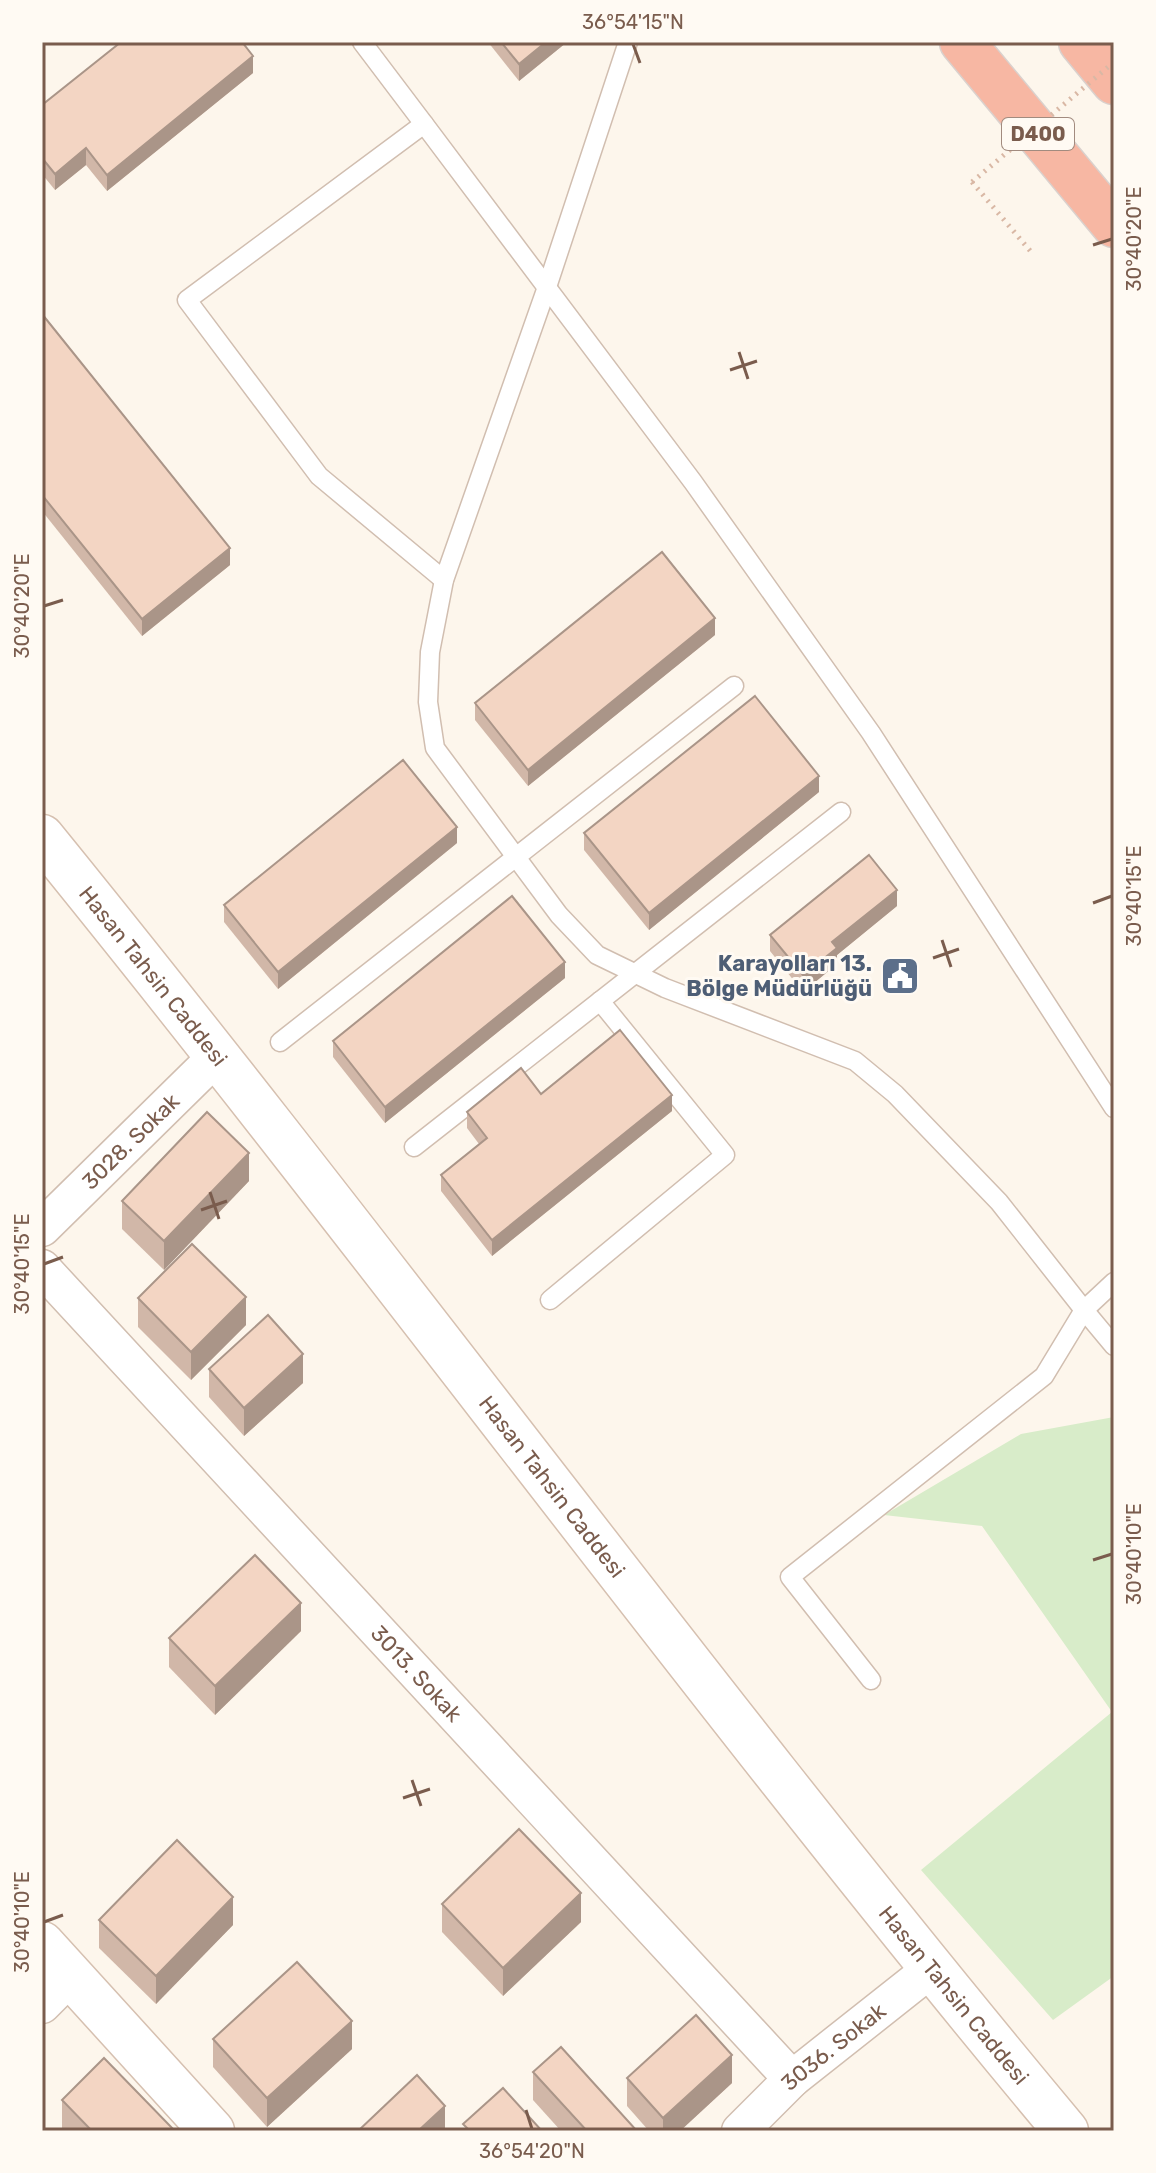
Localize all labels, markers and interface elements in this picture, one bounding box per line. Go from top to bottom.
text: 36°54'15"N [582,10,684,34]
road number: D400 [1002,118,1074,150]
text: 30°40'20"E [1122,186,1146,292]
text: 30°40'20"E [10,553,34,659]
text: 30°40'15"E [1122,845,1146,947]
street label: Hasan Tahsin Caddesi [73,881,233,1072]
place label: Karayolları 13. Bölge Müdürlüğü [686,950,872,1002]
public building icon: Karayolları 13. Bölge Müdürlüğü [879,955,921,997]
street label: 3028. Sokak [76,1087,186,1195]
text: 30°40'15"E [10,1213,34,1315]
street label: Hasan Tahsin Caddesi [473,1390,631,1583]
text: 30°40'10"E [1122,1503,1146,1605]
street label: 3013. Sokak [365,1620,468,1728]
text: 30°40'10"E [10,1871,34,1973]
street label: Hasan Tahsin Caddesi [873,1900,1035,2090]
street label: 3036. Sokak [775,1997,892,2096]
text: 36°54'20"N [479,2139,585,2163]

